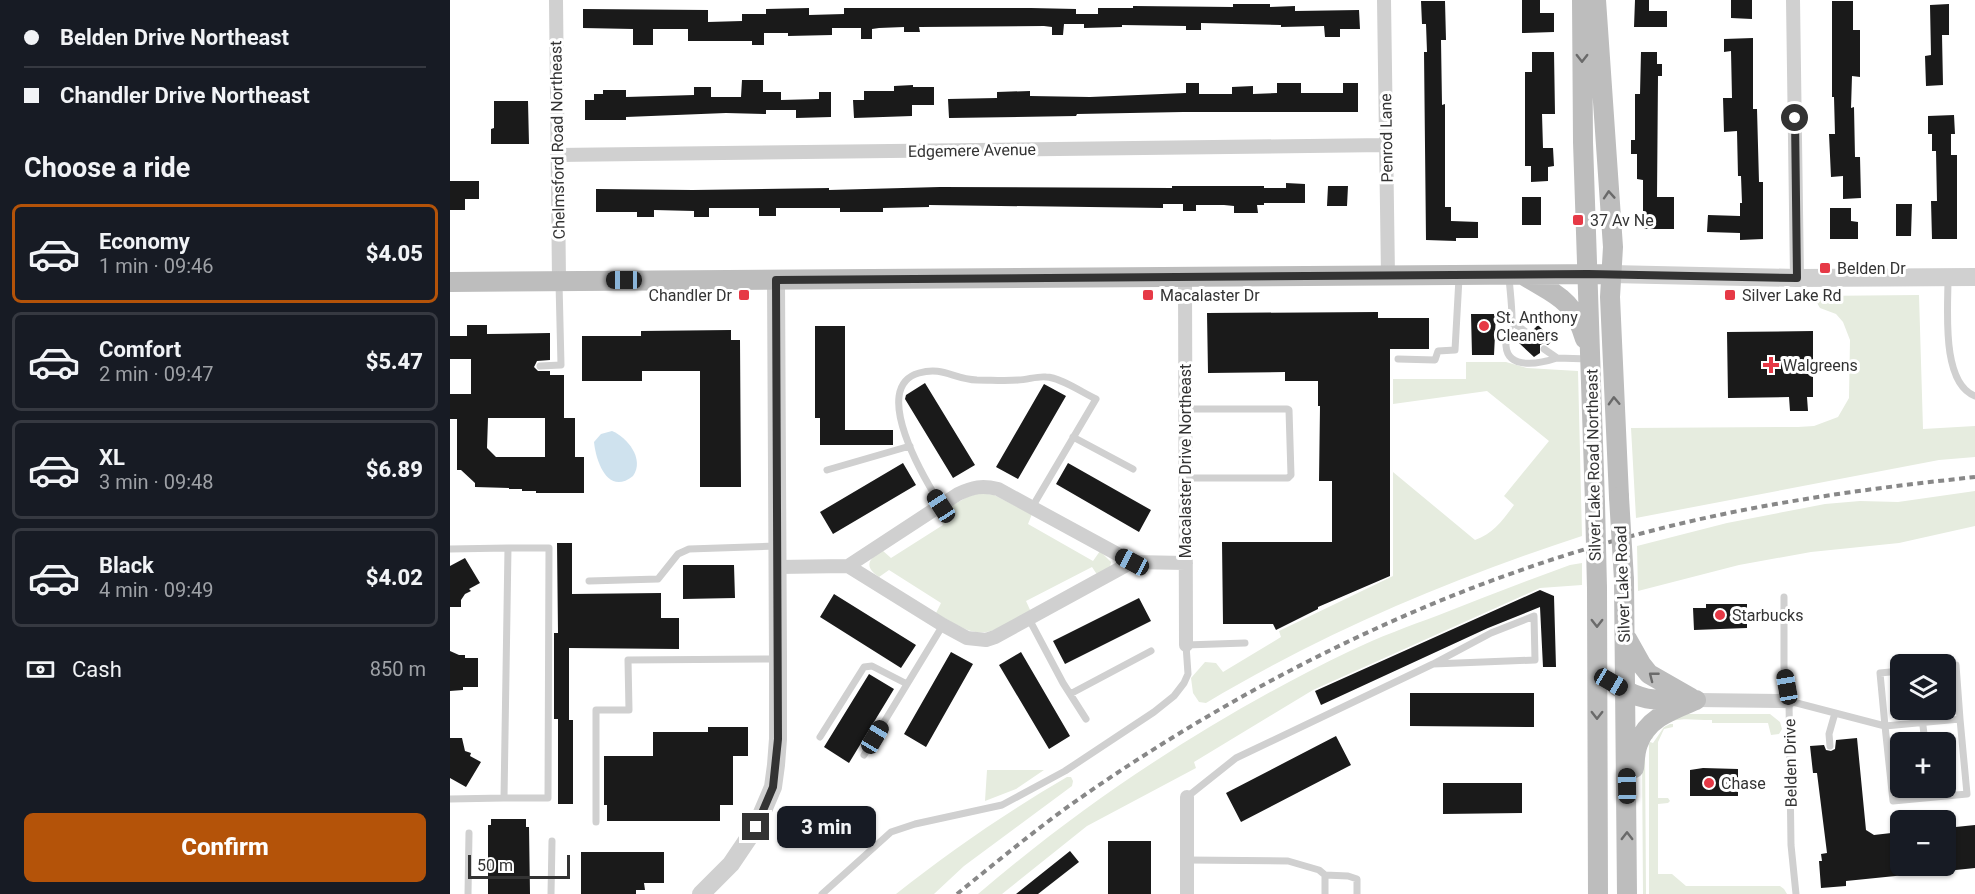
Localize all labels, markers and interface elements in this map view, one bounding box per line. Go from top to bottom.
text: Belden Drive Northeast [60,25,289,50]
street label: Chelmsford Road Northeast [546,41,569,239]
one-way arrow [1576,54,1588,63]
text: Chandler Drive Northeast [60,83,310,108]
street label: Penrod Lane [1376,93,1397,183]
route start [1781,104,1808,131]
street label: Edgemere Avenue [908,140,1036,161]
text: Choose a ride [24,152,190,184]
one-way arrow [1603,190,1616,199]
place label: 37 Av Ne [1590,211,1654,230]
marker: 37 Av Ne [1571,213,1585,227]
icon: car [27,227,81,281]
text: Economy [99,229,190,254]
text: $4.05 [366,241,423,266]
text: 1 min · 09:46 [99,254,214,278]
place label: Belden Dr [1837,259,1906,278]
marker: Belden Dr [1818,261,1832,275]
car [606,271,642,289]
place label: Chandler Dr [649,286,733,305]
place label: Macalaster Dr [1160,286,1260,305]
place label: Silver Lake Rd [1742,286,1841,305]
marker: Chandler Dr [737,288,751,302]
marker: Macalaster Dr [1141,288,1155,302]
marker: Silver Lake Rd [1723,288,1737,302]
place label: St. Anthony Cleaners [1496,308,1578,345]
marker: St. Anthony Cleaners [1477,319,1491,333]
icon: car [27,335,81,389]
text: Comfort [99,337,181,362]
text: $5.47 [366,349,423,374]
place label: Walgreens [1783,356,1858,375]
marker: Walgreens [1764,358,1778,372]
text: 2 min · 09:47 [99,362,214,386]
street label: Macalaster Drive Northeast [1176,364,1195,558]
street label: Silver Lake Road Northeast [1582,369,1605,561]
one-way arrow [1608,396,1620,405]
icon: car [27,443,81,497]
text: XL [99,445,125,470]
text: $6.89 [366,457,423,482]
text: 3 min · 09:48 [99,470,214,494]
car [924,486,958,526]
street label: Silver Lake Road [1611,525,1634,643]
car [1112,546,1152,578]
icon: car [27,551,81,605]
text: Black [99,553,154,578]
text: $4.02 [366,565,423,590]
text: 4 min · 09:49 [99,578,214,602]
place label: Starbucks [1732,606,1803,625]
marker: Starbucks [1713,608,1727,622]
one-way arrow [1591,618,1603,627]
icon: cash [24,653,57,686]
map controls [1890,654,1956,876]
button: layers [1890,654,1956,720]
text: Cash [72,657,122,682]
text: 850 m [370,657,426,681]
car [1591,665,1631,699]
car [1775,668,1799,706]
one-way arrow [1648,672,1659,683]
one-way arrow [1591,711,1603,720]
car [858,717,892,757]
street label: Belden Drive [1780,719,1801,807]
button: + [1890,732,1956,798]
car [1618,768,1636,804]
place label: Chase [1721,774,1766,793]
marker: Chase [1702,776,1716,790]
callout: 3 min [777,806,876,848]
button: − [1890,810,1956,876]
button: Confirm [24,813,426,882]
route end [742,813,769,840]
text: 3 min [801,815,852,839]
one-way arrow [1621,831,1633,840]
scale bar [468,852,570,880]
text: 50 m [477,856,513,875]

